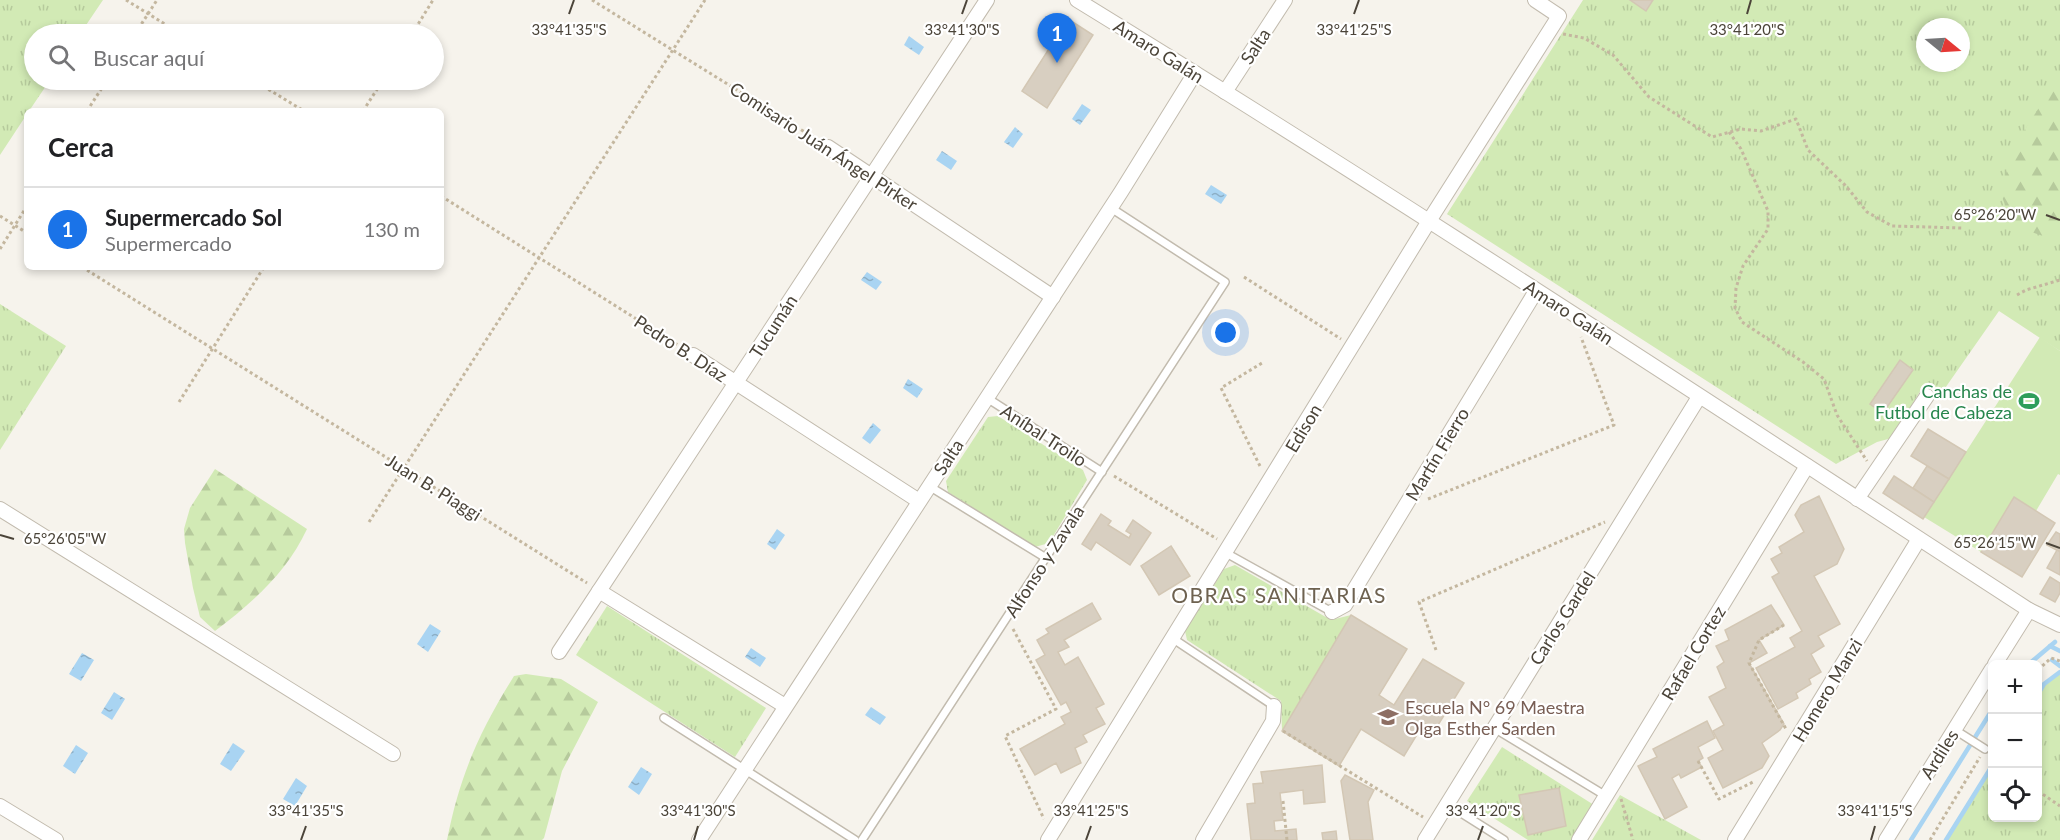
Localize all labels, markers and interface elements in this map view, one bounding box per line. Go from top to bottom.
pin: 1 [1038,14,1076,63]
street label: Amaro Galán [1110,15,1208,87]
north arrow [1916,18,1970,72]
text: 33°41'35"S [531,20,607,38]
text: 33°41'30"S [924,20,1000,38]
text: 33°41'25"S [1316,20,1392,38]
text: 33°41'20"S [1709,20,1785,38]
search box [24,24,444,90]
street label: Salta [1235,24,1275,68]
icon: search [45,41,78,74]
text: Buscar aquí [93,44,204,71]
street label: Comisario Juán Ángel Pirker [726,77,922,215]
text: Cerca [48,131,114,163]
text: Supermercado Sol [105,204,282,231]
text: 65°26'20"W [1954,205,2037,223]
text: 1 [62,217,73,241]
text: 130 m [364,217,420,241]
text: Supermercado [105,231,232,255]
street label: Amaro Galán [1520,275,1618,349]
street label: Tucumán [744,290,802,362]
street label: Pedro B. Díaz [630,310,732,386]
your location [1211,318,1240,347]
place label: Canchas de Futbol de Cabeza [1875,380,2012,423]
sports icon: Canchas de Futbol de Cabeza [2017,389,2041,413]
street label: Aníbal Troilo [997,399,1091,471]
street label: Edison [1280,400,1326,456]
street label: Martín Fierro [1401,404,1473,504]
street label: Salta [928,435,968,479]
street label: Juan B. Piaggi [382,449,486,525]
street label: Alfonso y Zavala [1000,501,1088,621]
text: 65°26'05"W [24,529,107,547]
text: 65°26'15"W [1954,533,2037,551]
street label: Carlos Gardel [1524,567,1600,669]
district label: OBRAS SANITARIAS [1171,582,1387,607]
street label: Rafael Cortez [1656,602,1730,704]
street label: Homero Manzi [1787,634,1867,746]
map controls [1988,660,2042,822]
button: + [1988,660,2042,714]
place label: Escuela N° 69 Maestra Olga Esther Sarden [1405,696,1585,739]
school or university icon: Escuela N° 69 Maestra Olga Esther Sarden [1376,705,1400,729]
button: − [1988,714,2042,768]
street label: Ardiles [1915,725,1963,783]
button: locate [1988,768,2042,822]
text: 33°41'35"S [268,801,344,819]
text: 33°41'30"S [660,801,736,819]
text: 33°41'25"S [1053,801,1129,819]
text: 33°41'20"S [1445,801,1521,819]
text: 33°41'15"S [1837,801,1913,819]

